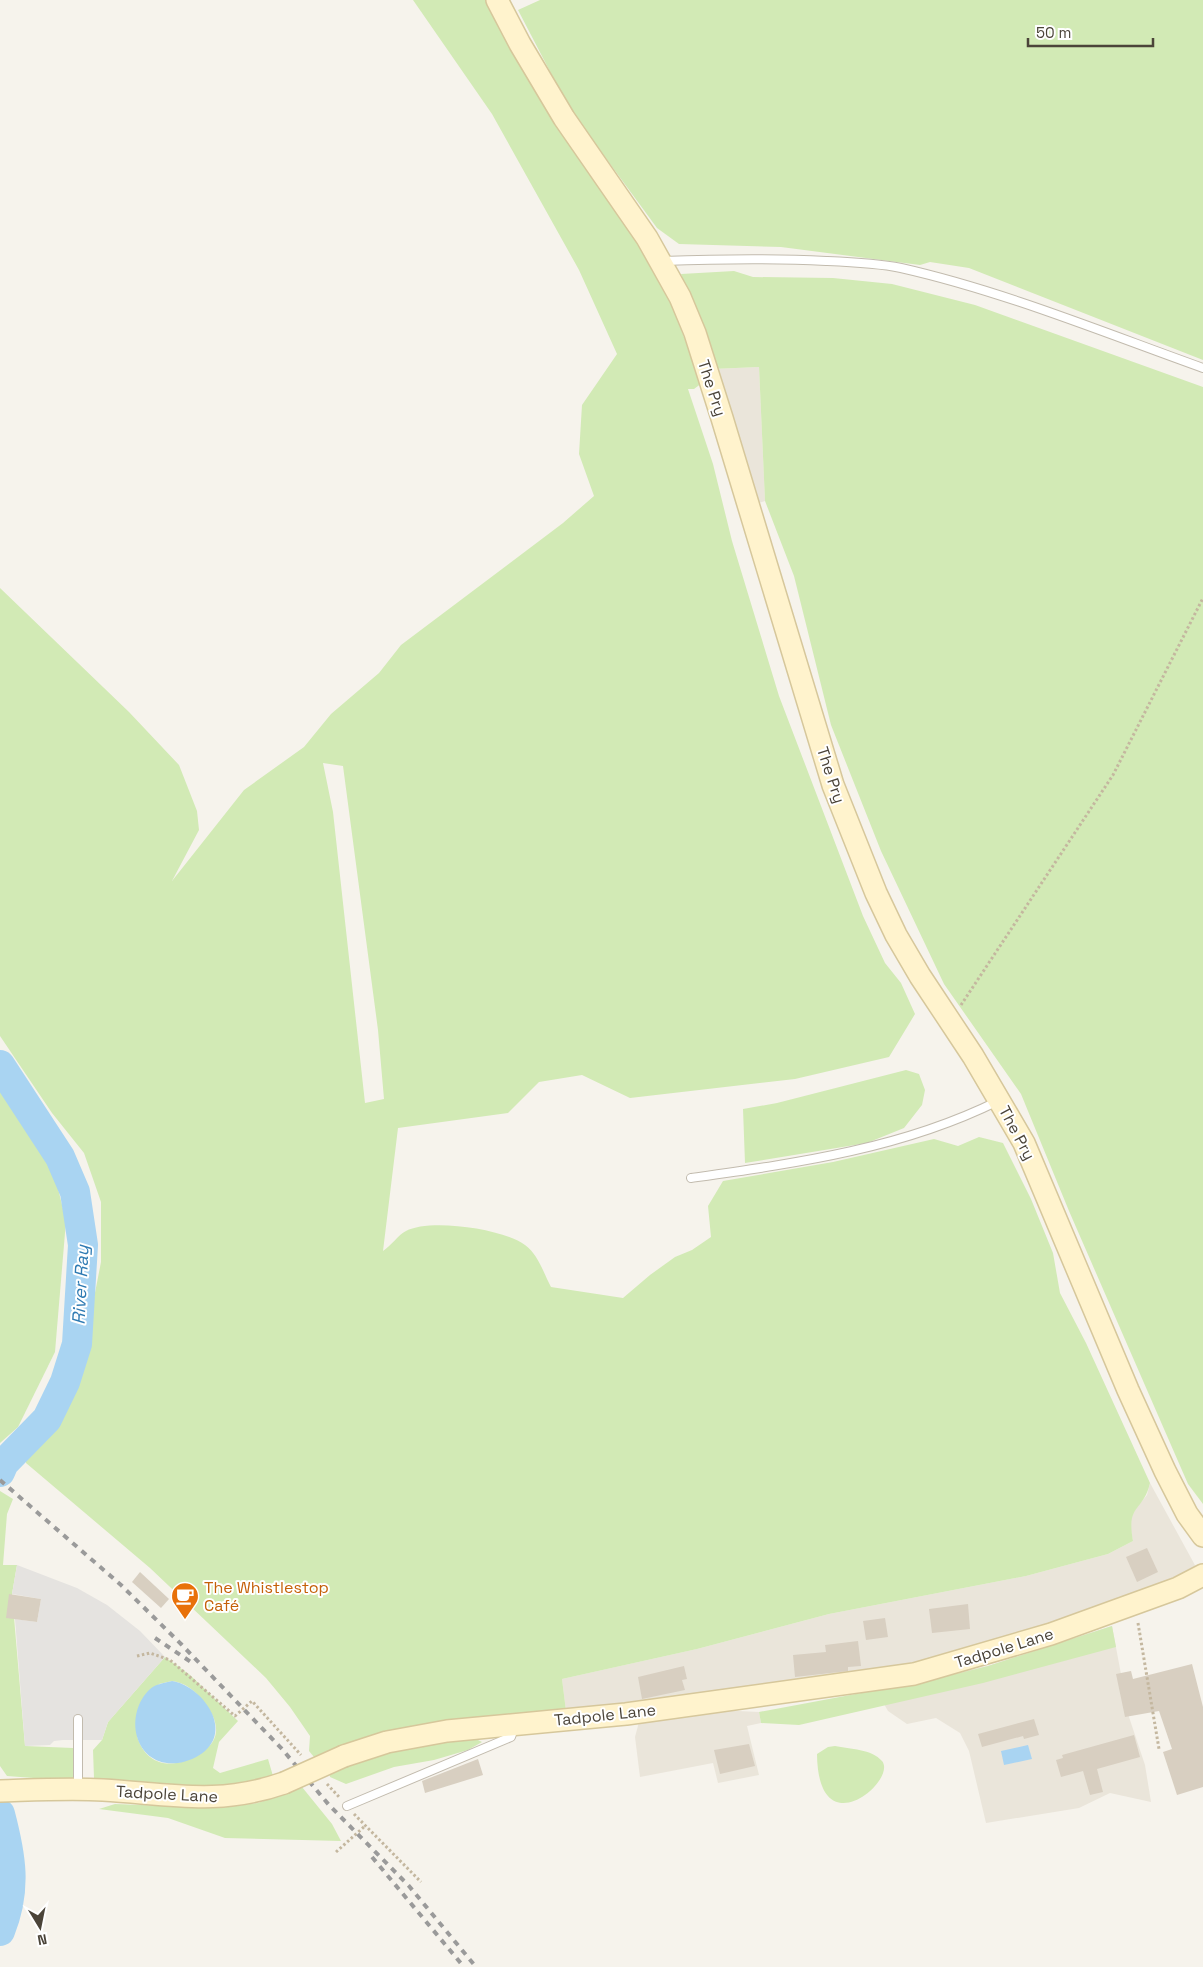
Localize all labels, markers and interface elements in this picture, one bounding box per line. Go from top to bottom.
scale bar [1028,15,1153,47]
text: 50 m [1036,23,1071,42]
street label: The Pry [693,357,731,419]
street label: The Pry [812,744,850,806]
street label: The Pry [994,1102,1040,1164]
water label: River Ray [66,1244,94,1325]
place label: The Whistlestop Café [204,1577,329,1616]
cafe icon: The Whistlestop Café [170,1581,200,1620]
street label: Tadpole Lane [952,1623,1056,1673]
street label: Tadpole Lane [553,1699,657,1731]
street label: Tadpole Lane [115,1781,219,1807]
north arrow [15,1902,65,1952]
text: N [36,1930,48,1949]

